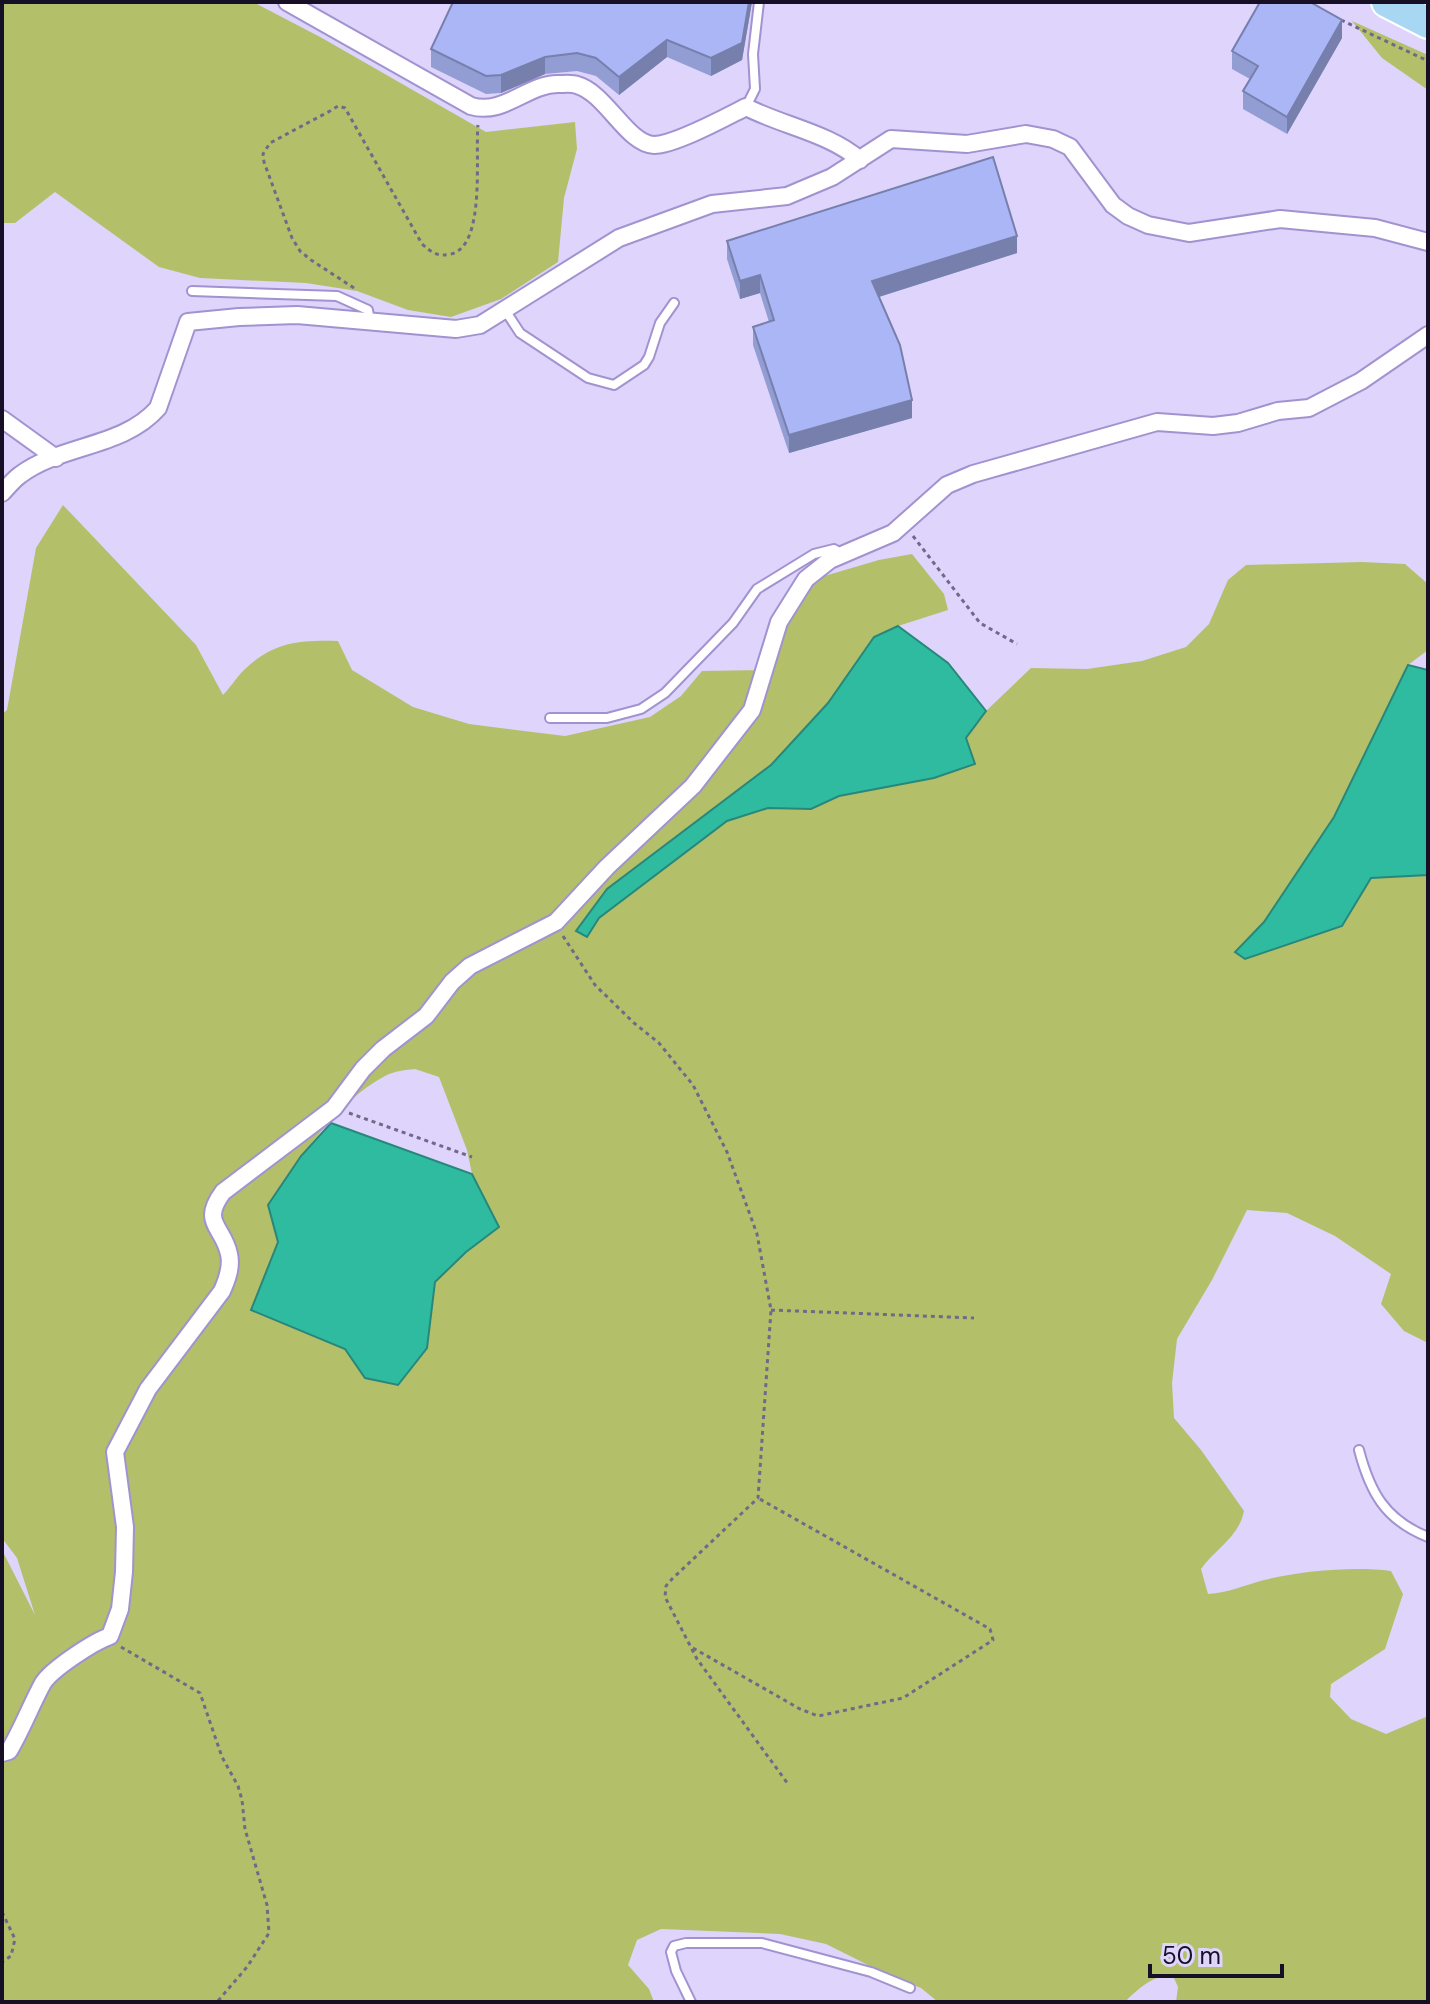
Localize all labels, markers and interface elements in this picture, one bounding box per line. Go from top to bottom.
scale bar [1150,1928,1282,1978]
text: 50 m [1162,1940,1221,1971]

